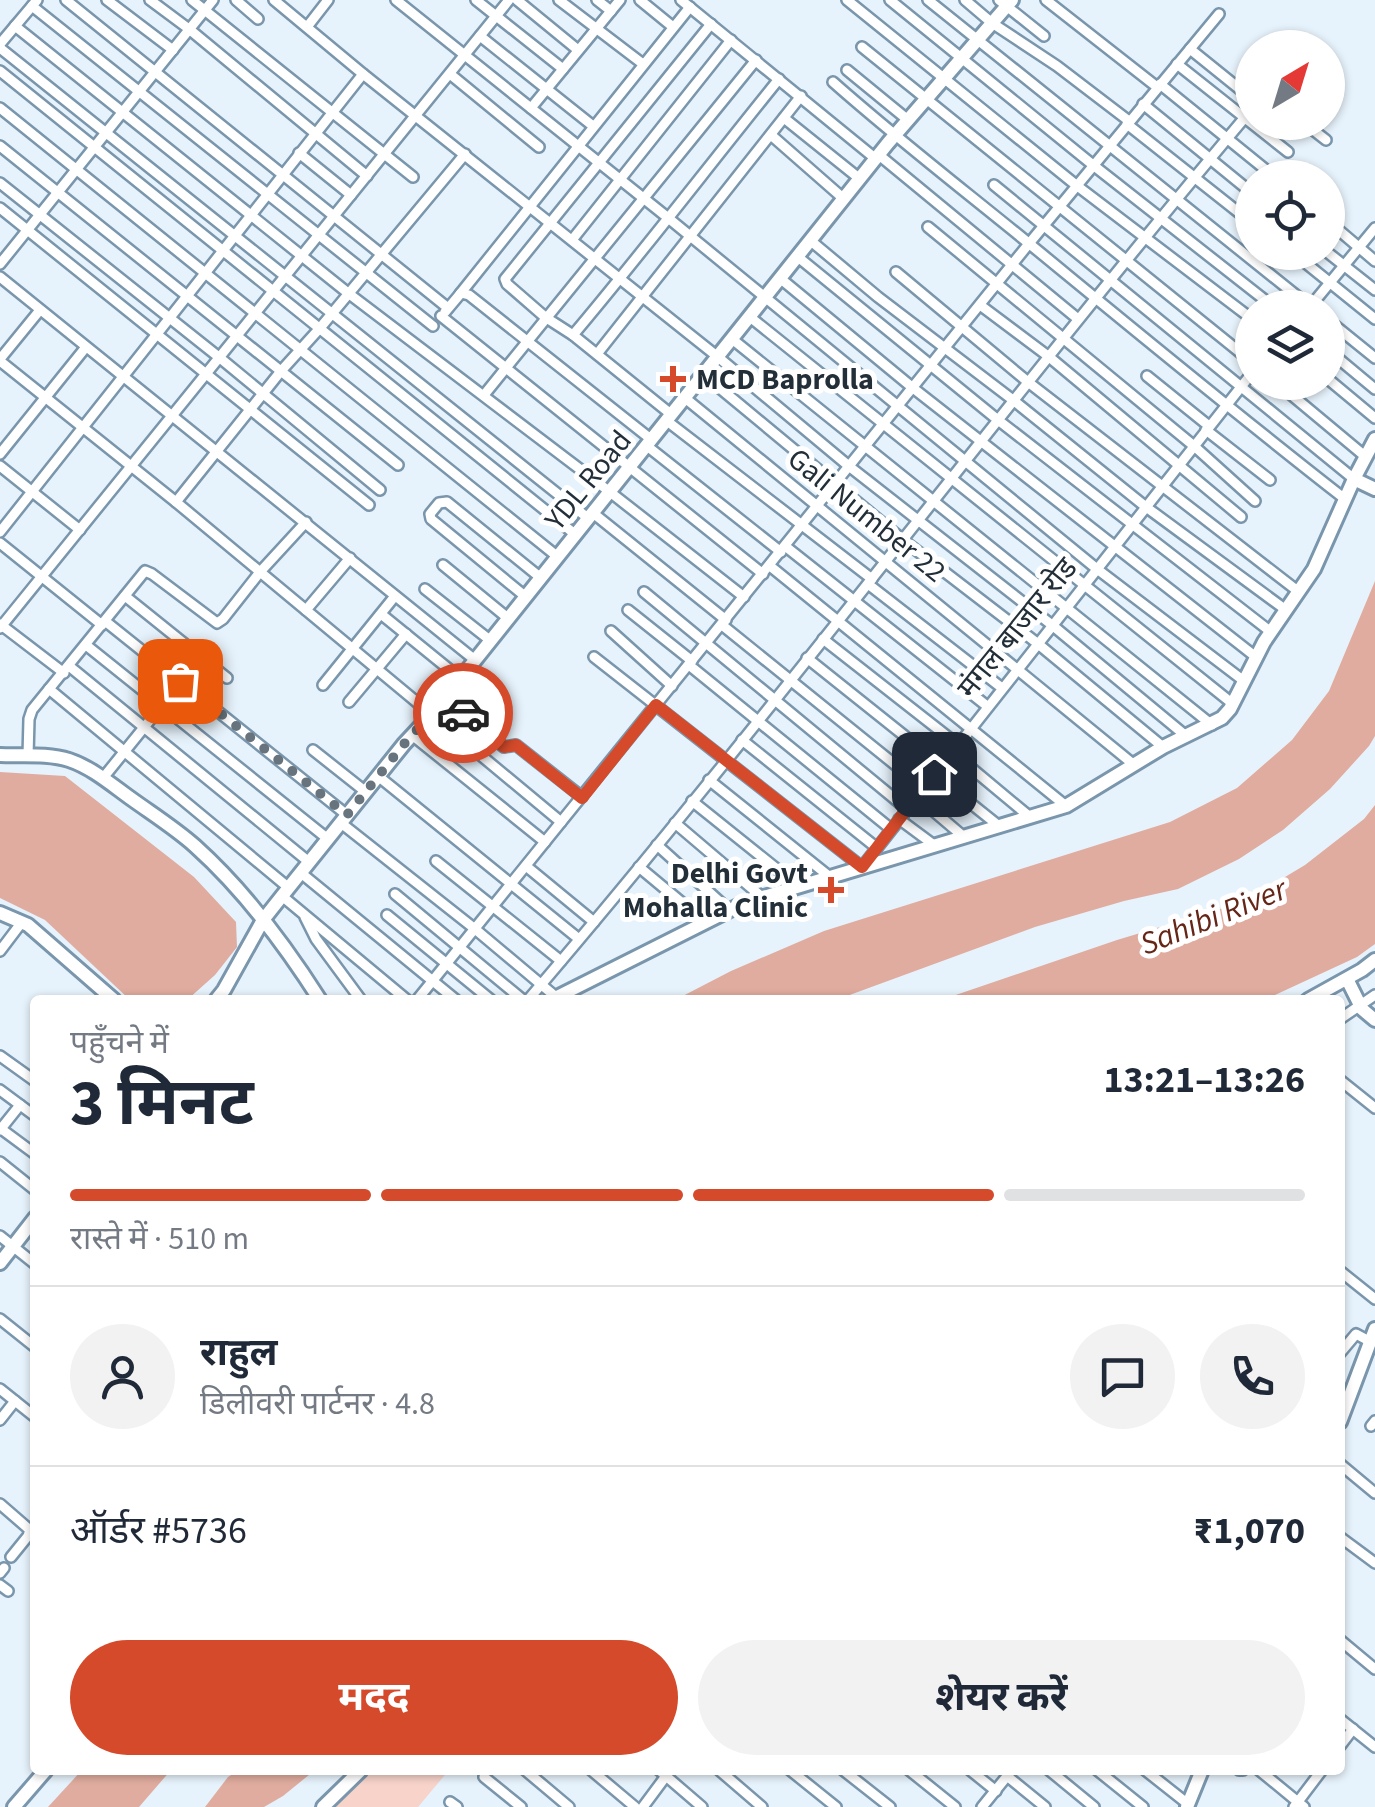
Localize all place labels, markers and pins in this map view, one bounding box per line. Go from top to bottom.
place label: MCD Baprolla [696,358,874,401]
marker: MCD Baprolla [660,366,686,392]
pin [138,639,223,724]
pin [892,732,977,817]
place label: Delhi Govt Mohalla Clinic [623,852,809,929]
marker: Delhi Govt Mohalla Clinic [818,877,844,903]

